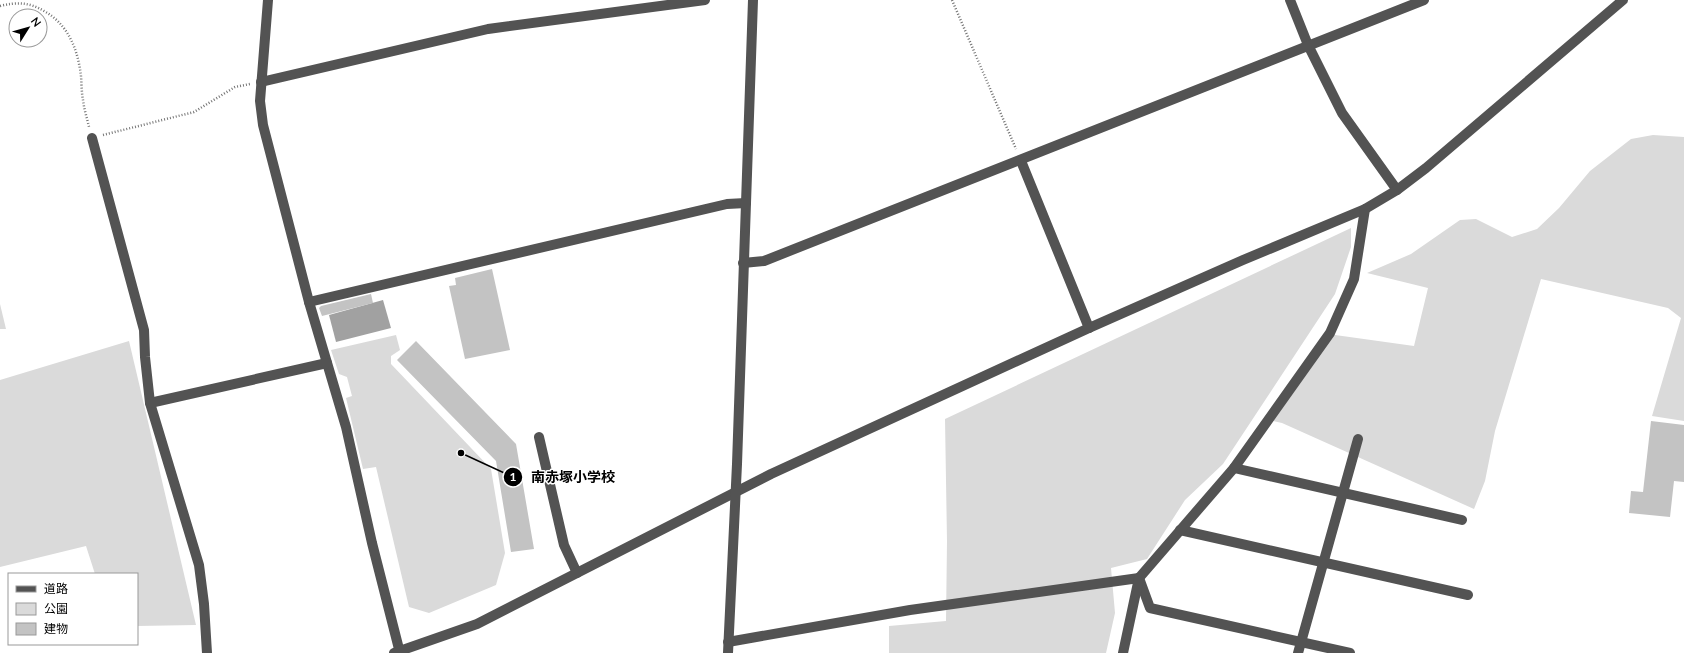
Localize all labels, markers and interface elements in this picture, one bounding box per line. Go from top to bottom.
north arrow [8,8,48,48]
text: N [29,14,44,29]
callout: 南赤塚小学校 [503,464,623,490]
text: 南赤塚小学校 [531,468,615,485]
text: 1 [510,469,517,484]
legend [8,573,138,645]
text: 道路 [44,581,68,596]
text: 公園 [44,601,68,616]
text: 建物 [44,621,68,636]

